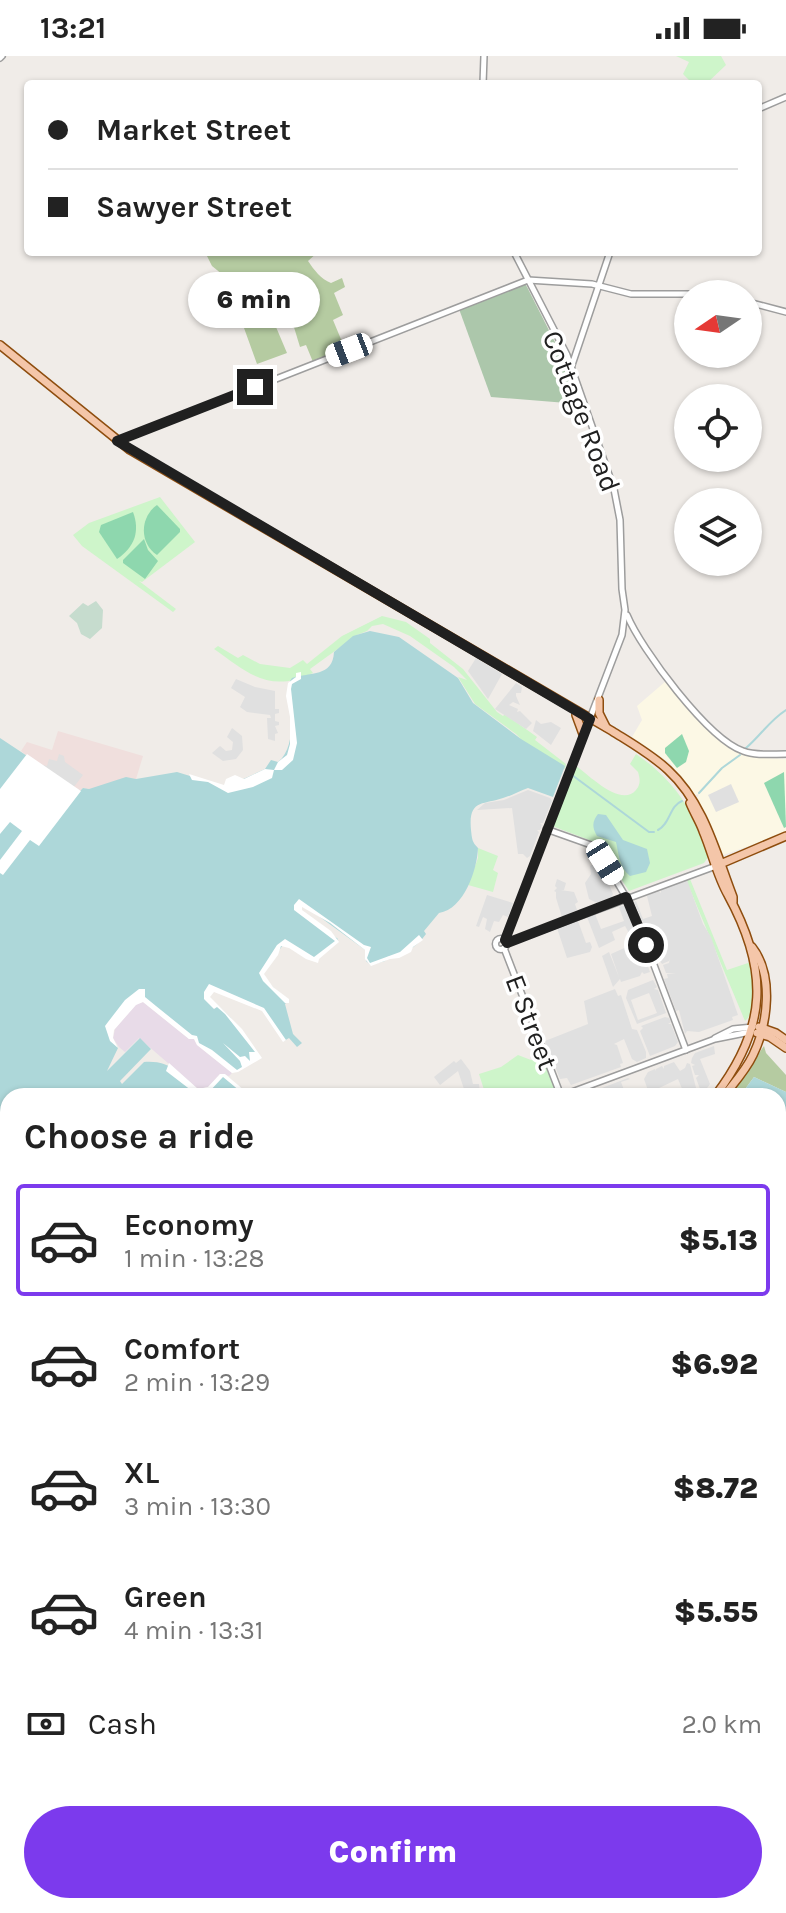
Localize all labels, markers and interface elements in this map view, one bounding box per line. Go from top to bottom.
text: 13:21 [40,10,106,46]
text: Market Street [96,112,291,148]
text: Sawyer Street [96,189,292,225]
callout: 6 min [189,271,321,327]
north arrow [674,280,762,368]
map controls [674,280,762,576]
text: 6 min [217,284,291,315]
street label: Cottage Road [536,326,627,497]
car [322,330,376,370]
route end [237,369,273,405]
button: locate [674,384,762,472]
button: layers [674,488,762,576]
car [582,835,628,889]
route start [628,927,664,963]
street label: E Street [498,970,565,1074]
text: Choose a ride [24,1115,254,1157]
icon: car [28,1204,100,1276]
text: Economy [124,1207,254,1243]
text: $5.13 [679,1222,758,1258]
text: 1 min · 13:28 [124,1243,265,1274]
icon: car [28,1328,100,1400]
text: Comfort [124,1331,240,1367]
text: $6.92 [670,1346,758,1382]
text: 2 min · 13:29 [124,1367,270,1398]
icon: car [28,1452,100,1524]
text: XL [124,1455,159,1491]
text: $8.72 [673,1470,758,1506]
text: 3 min · 13:30 [124,1491,271,1522]
icon: car [28,1576,100,1648]
text: Green [124,1579,207,1615]
text: $5.55 [674,1594,758,1630]
text: 4 min · 13:31 [124,1615,263,1646]
icon: cash [24,1702,68,1746]
text: Cash [88,1706,157,1742]
text: 2.0 km [682,1709,762,1740]
button: Confirm [24,1806,762,1898]

